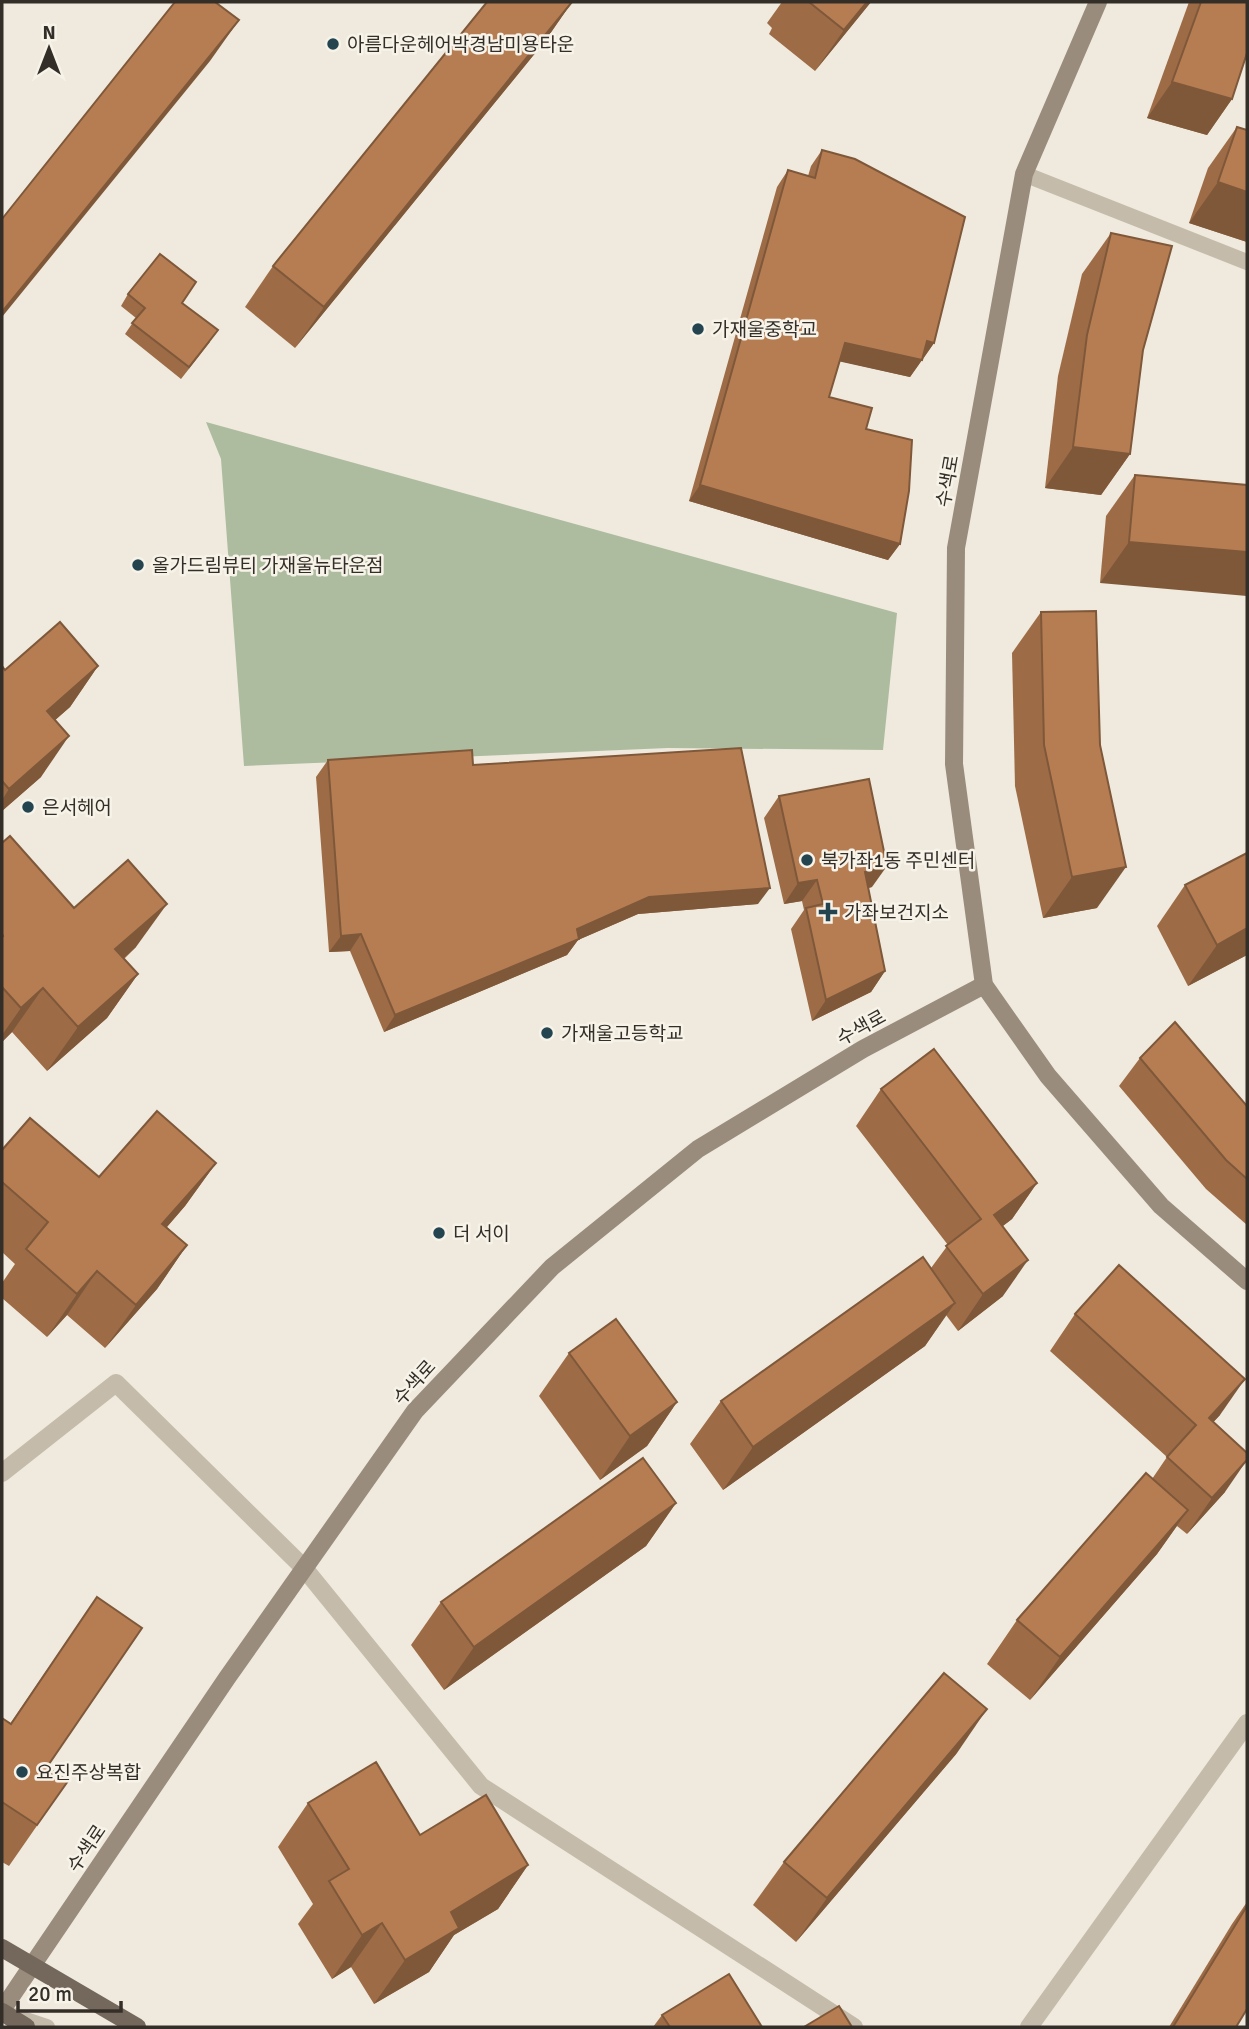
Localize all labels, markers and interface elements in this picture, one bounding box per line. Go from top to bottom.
north arrow [14,14,84,84]
text: N [42,21,56,45]
place label: 아름다운헤어박경남미용타운 [347,33,574,57]
marker: 아름다운헤어박경남미용타운 [325,36,341,52]
place label: 가재울중학교 [712,318,817,342]
marker: 가재울중학교 [690,321,706,337]
street label: 수색로 [932,453,964,509]
place label: 올가드림뷰티 가재울뉴타운점 [152,554,383,578]
marker: 올가드림뷰티 가재울뉴타운점 [130,557,146,573]
place label: 은서헤어 [42,796,112,820]
marker: 은서헤어 [20,799,36,815]
place label: 북가좌1동 주민센터 [821,849,975,873]
marker: 북가좌1동 주민센터 [799,852,815,868]
place label: 가좌보건지소 [844,901,949,925]
marker: 가좌보건지소 [818,902,838,922]
street label: 수색로 [833,1005,890,1051]
place label: 가재울고등학교 [561,1022,683,1046]
marker: 가재울고등학교 [539,1025,555,1041]
place label: 더 서이 [453,1222,510,1246]
marker: 더 서이 [431,1225,447,1241]
street label: 수색로 [388,1355,441,1410]
place label: 요진주상복합 [36,1761,141,1785]
marker: 요진주상복합 [14,1764,30,1780]
street label: 수색로 [62,1820,111,1877]
scale bar [18,1969,121,2013]
text: 20 m [28,1981,72,2007]

